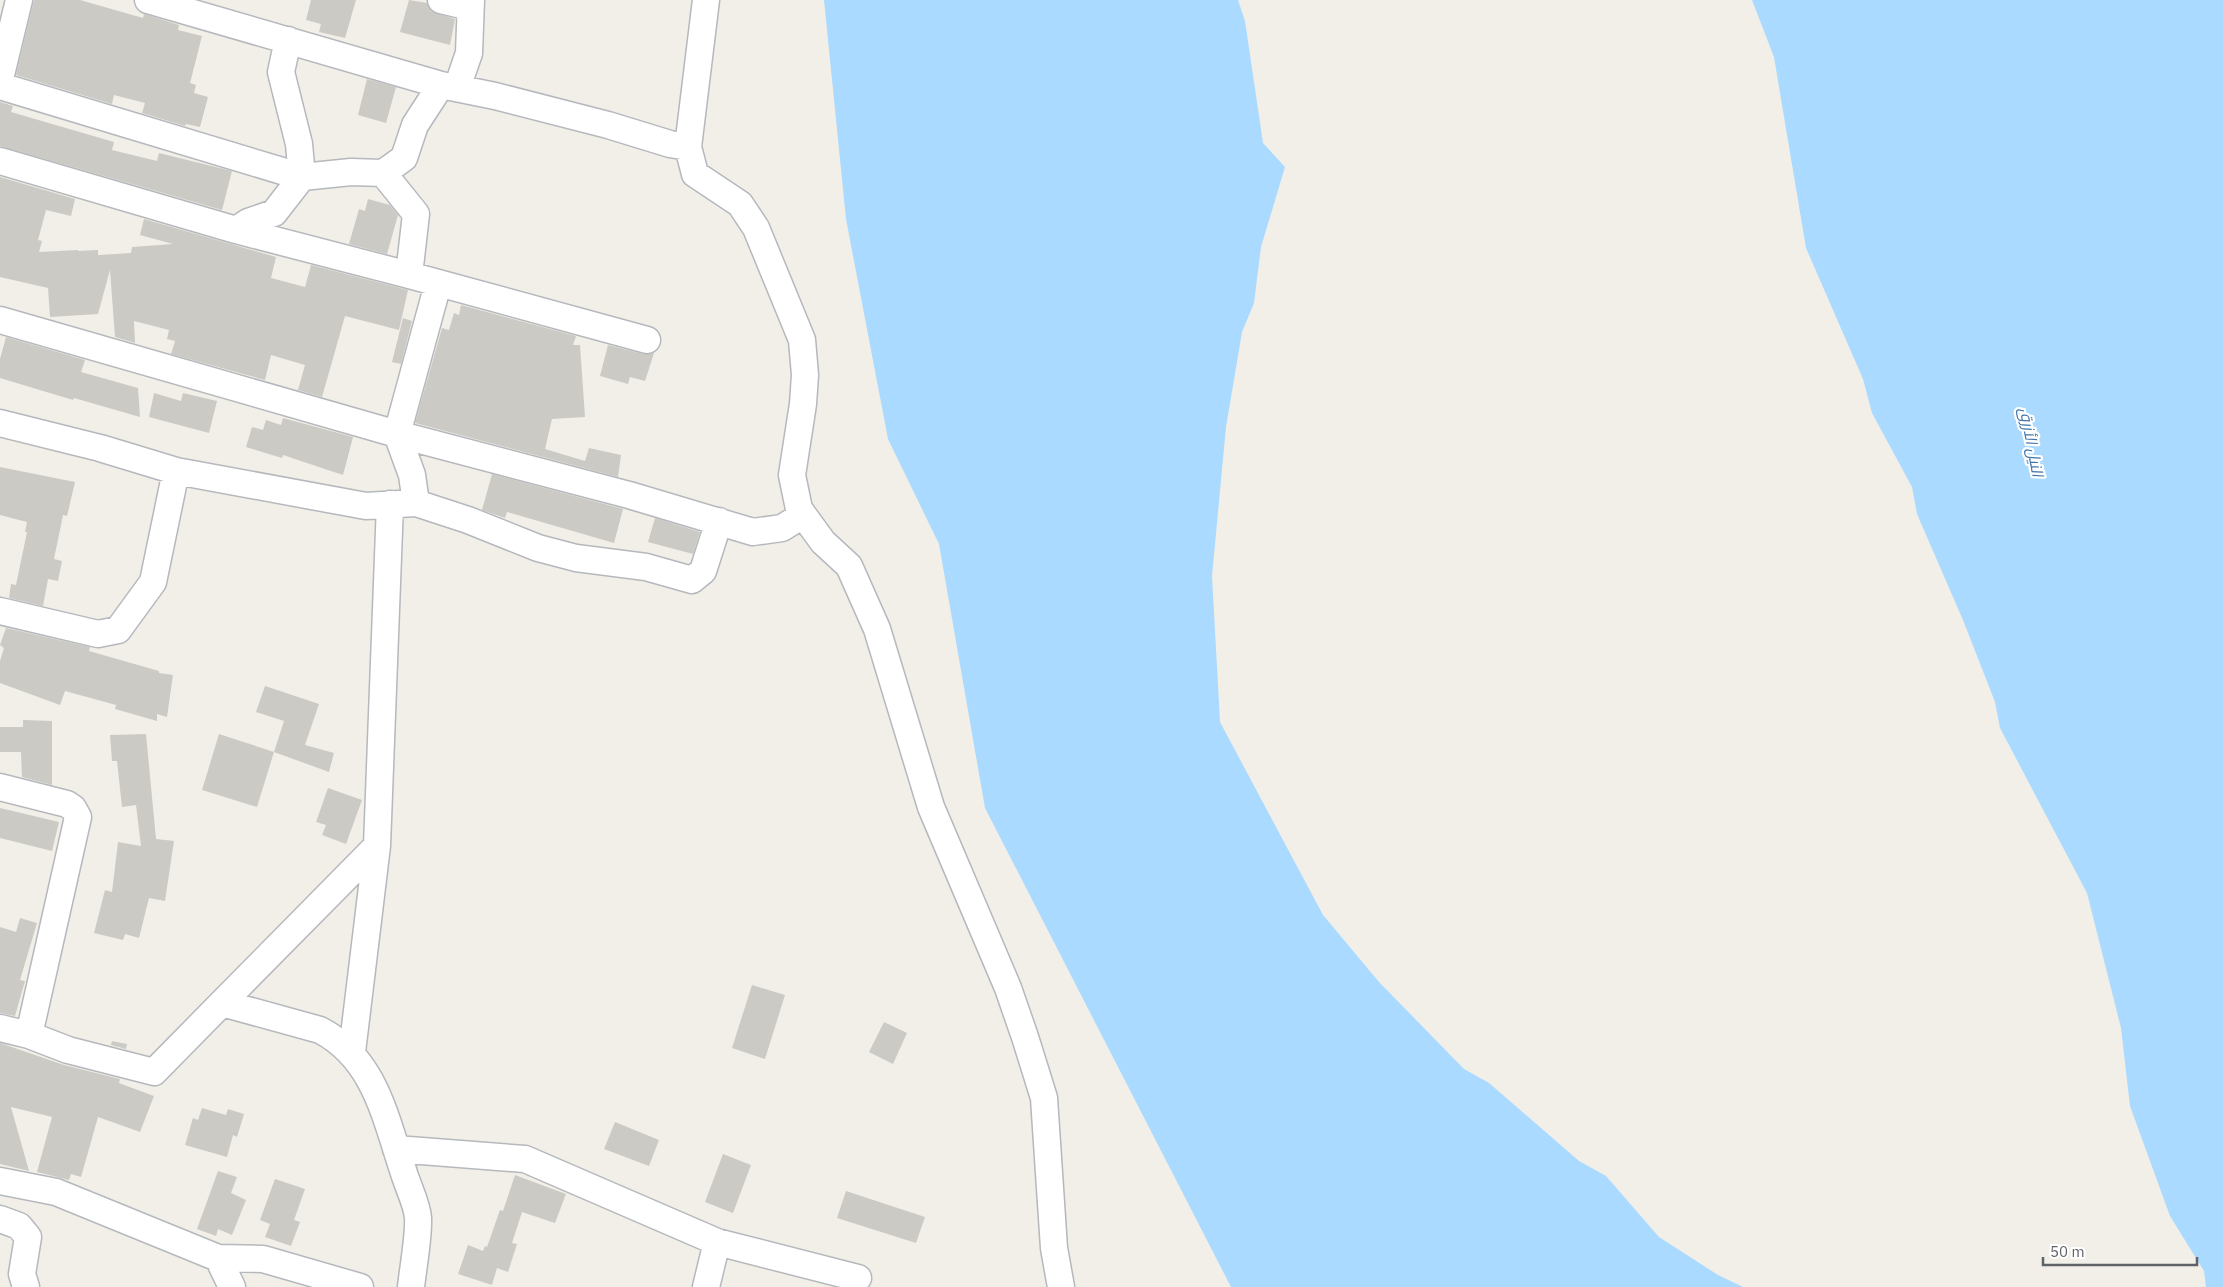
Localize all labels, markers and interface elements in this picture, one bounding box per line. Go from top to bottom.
water label: النيل الأزرق [2015,406,2049,480]
scale bar [2043,1234,2197,1266]
text: 50 m [2050,1242,2085,1261]

